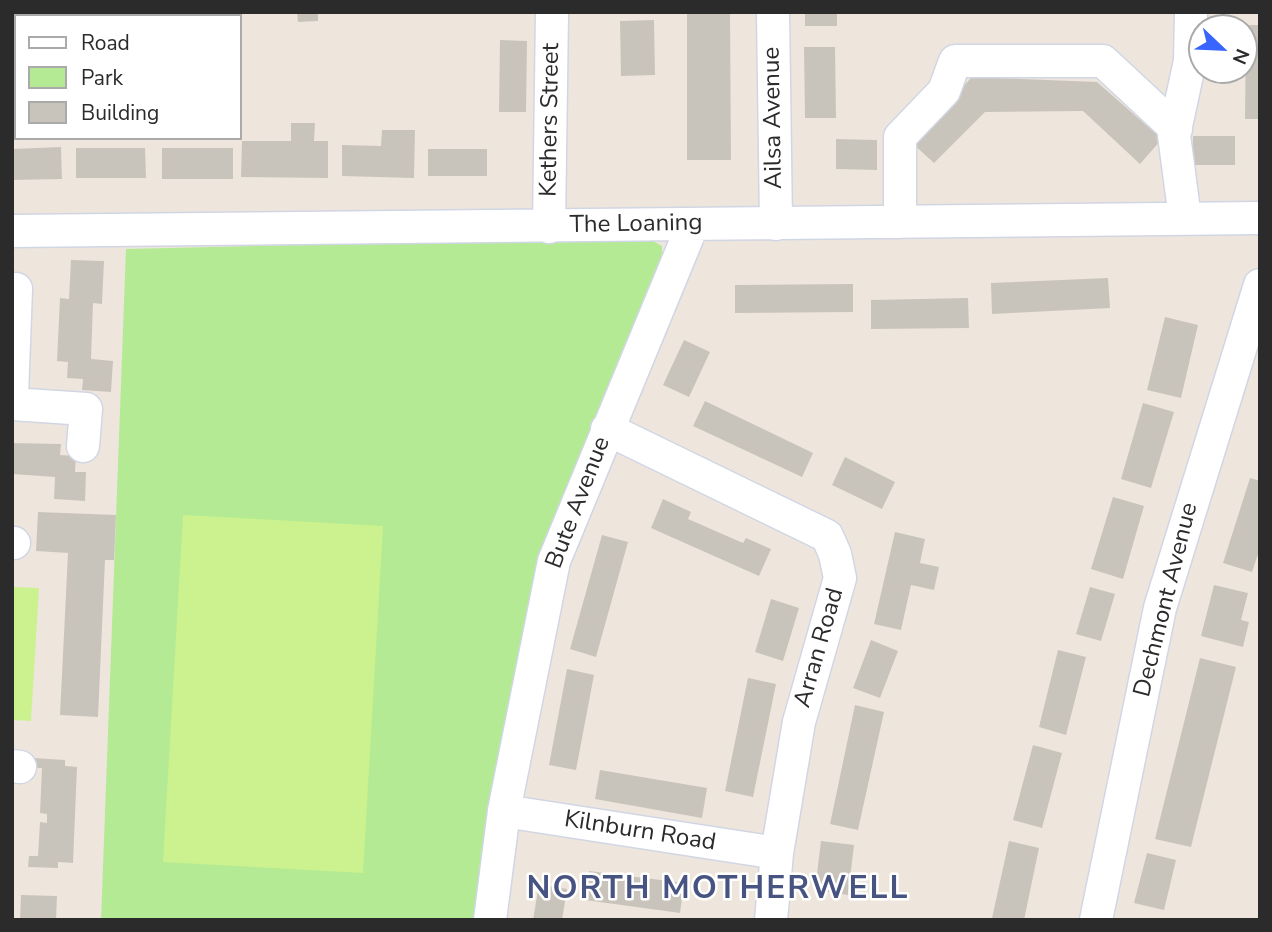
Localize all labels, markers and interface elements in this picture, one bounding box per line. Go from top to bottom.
legend [14,14,242,140]
north arrow [1188,14,1258,84]
text: Road [81,29,130,57]
street label: Kethers Street [535,43,567,197]
text: N [1226,45,1255,68]
street label: Ailsa Avenue [758,47,790,189]
text: Park [81,64,123,92]
text: Building [81,99,159,127]
street label: The Loaning [569,209,703,241]
street label: Bute Avenue [541,433,617,573]
street label: Dechmont Avenue [1129,500,1205,700]
street label: Arran Road [789,585,851,711]
street label: Kilnburn Road [562,806,718,858]
district label: NORTH MOTHERWELL [528,871,908,909]

